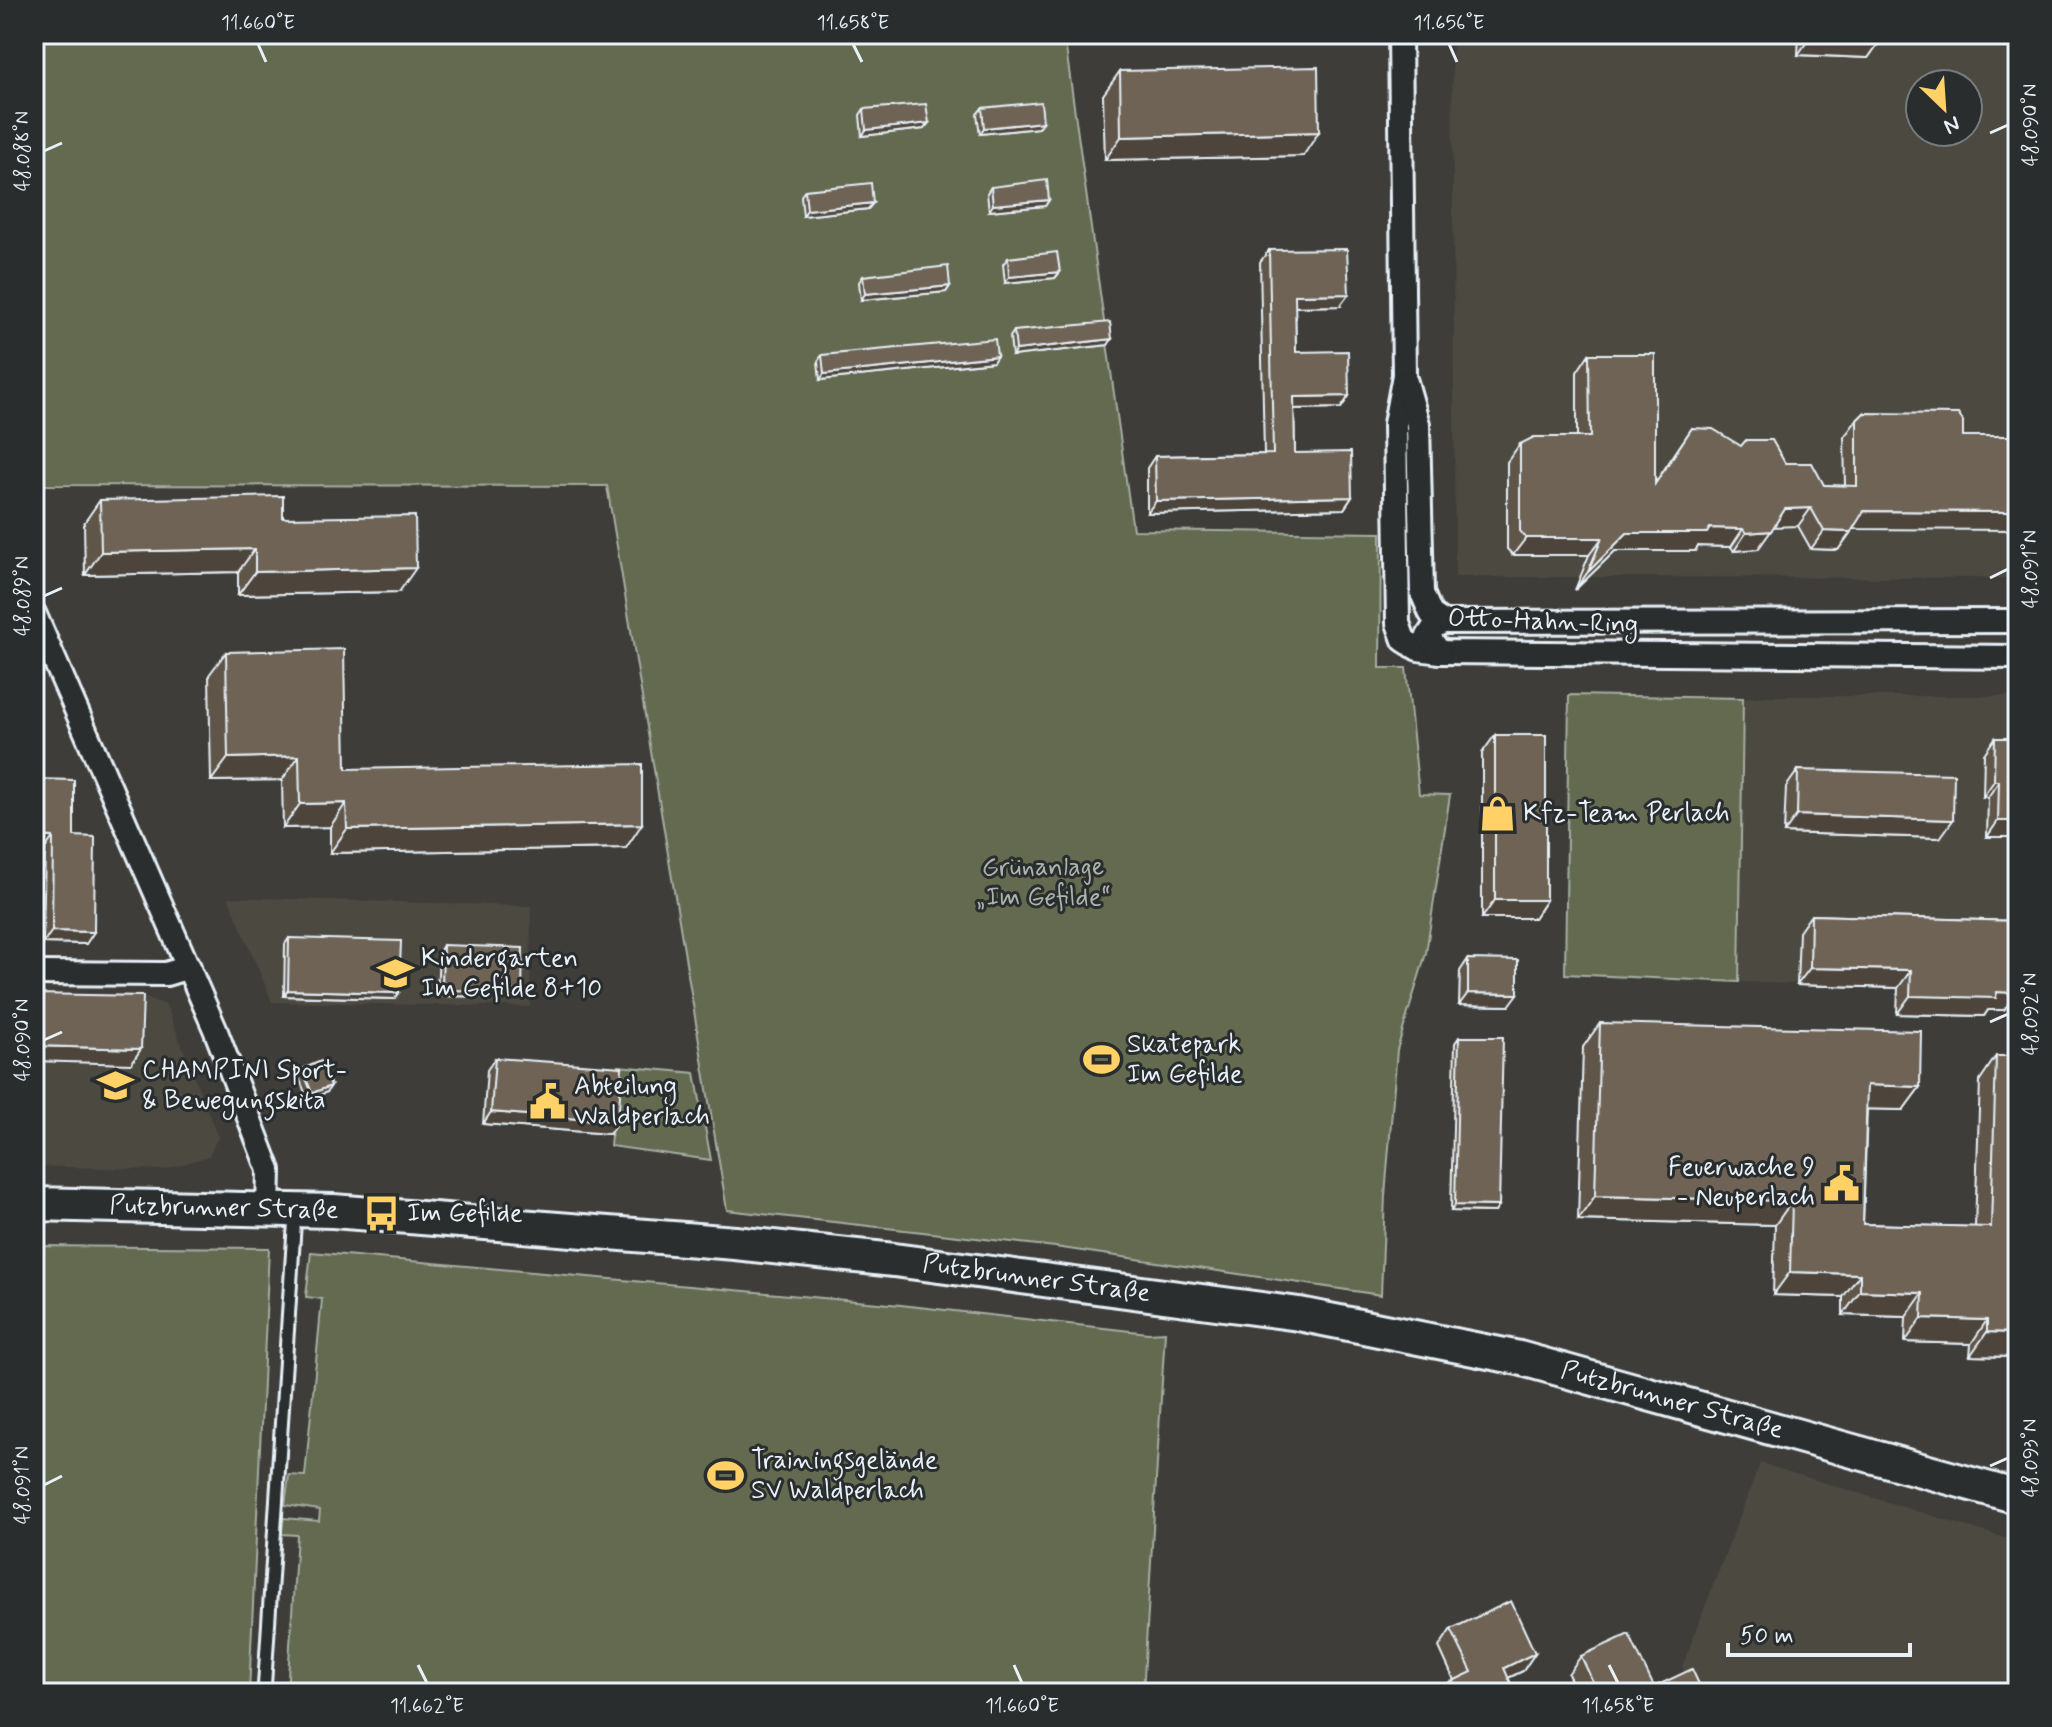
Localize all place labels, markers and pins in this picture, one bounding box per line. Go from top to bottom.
shop icon: Kfz-Team Perlach [1478,795,1516,833]
place label: Kfz-Team Perlach [1523,797,1730,831]
place label: Kindergarten Im Gefilde 8+10 [421,942,602,1006]
school or university icon: Kindergarten Im Gefilde 8+10 [376,955,414,993]
place label: Skatepark Im Gefilde [1127,1028,1243,1092]
sports icon: Skatepark Im Gefilde [1082,1041,1120,1079]
place label: CHAMPINI Sport- & Bewegungskita [142,1054,347,1121]
school or university icon: CHAMPINI Sport- & Bewegungskita [97,1067,135,1105]
place label: Abteilung Waldperlach [574,1070,710,1134]
public building icon: Abteilung Waldperlach [529,1083,567,1121]
place label: Feuerwache 9 - Neuperlach [1668,1151,1815,1215]
public building icon: Feuerwache 9 - Neuperlach [1822,1164,1860,1202]
bus stop icon: Im Gefilde [362,1195,400,1233]
place label: Im Gefilde [407,1197,523,1231]
place label: Trainingsgelände SV Waldperlach [751,1444,938,1508]
sports icon: Trainingsgelände SV Waldperlach [706,1457,744,1495]

